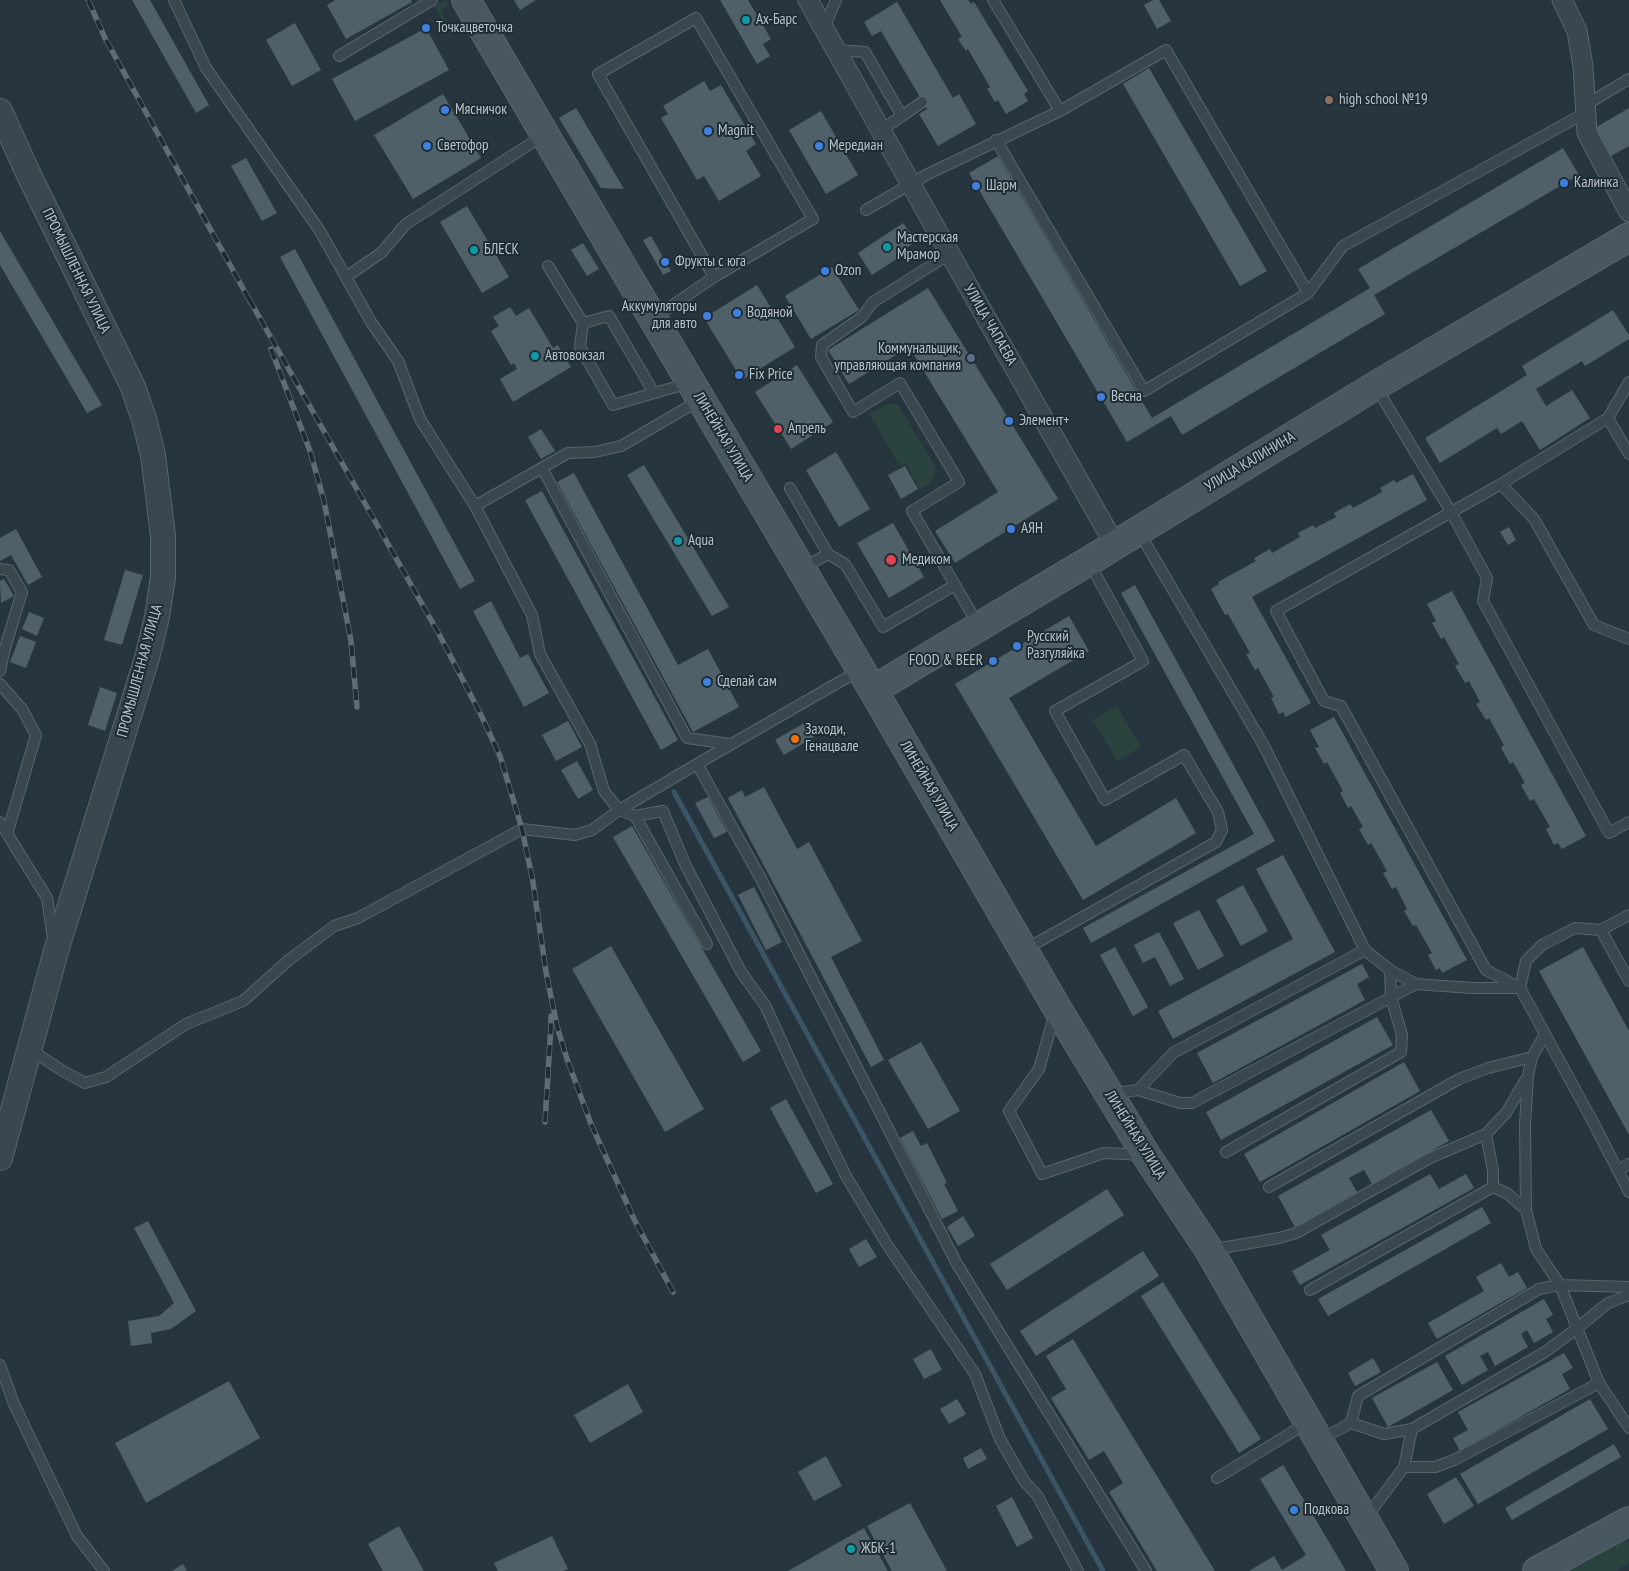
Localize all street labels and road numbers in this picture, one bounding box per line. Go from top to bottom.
street label: ПРОМЫШЛЕННАЯ УЛИЦА [38,206,114,336]
street label: УЛИЦА ЧАПАЕВА [960,281,1020,369]
street label: ЛИНЕЙНАЯ УЛИЦА [689,389,757,485]
street label: УЛИЦА КАЛИНИНА [1202,428,1298,496]
street label: ПРОМЫШЛЕННАЯ УЛИЦА [114,603,166,739]
street label: ЛИНЕЙНАЯ УЛИЦА [896,738,962,834]
street label: ЛИНЕЙНАЯ УЛИЦА [1101,1087,1169,1183]

